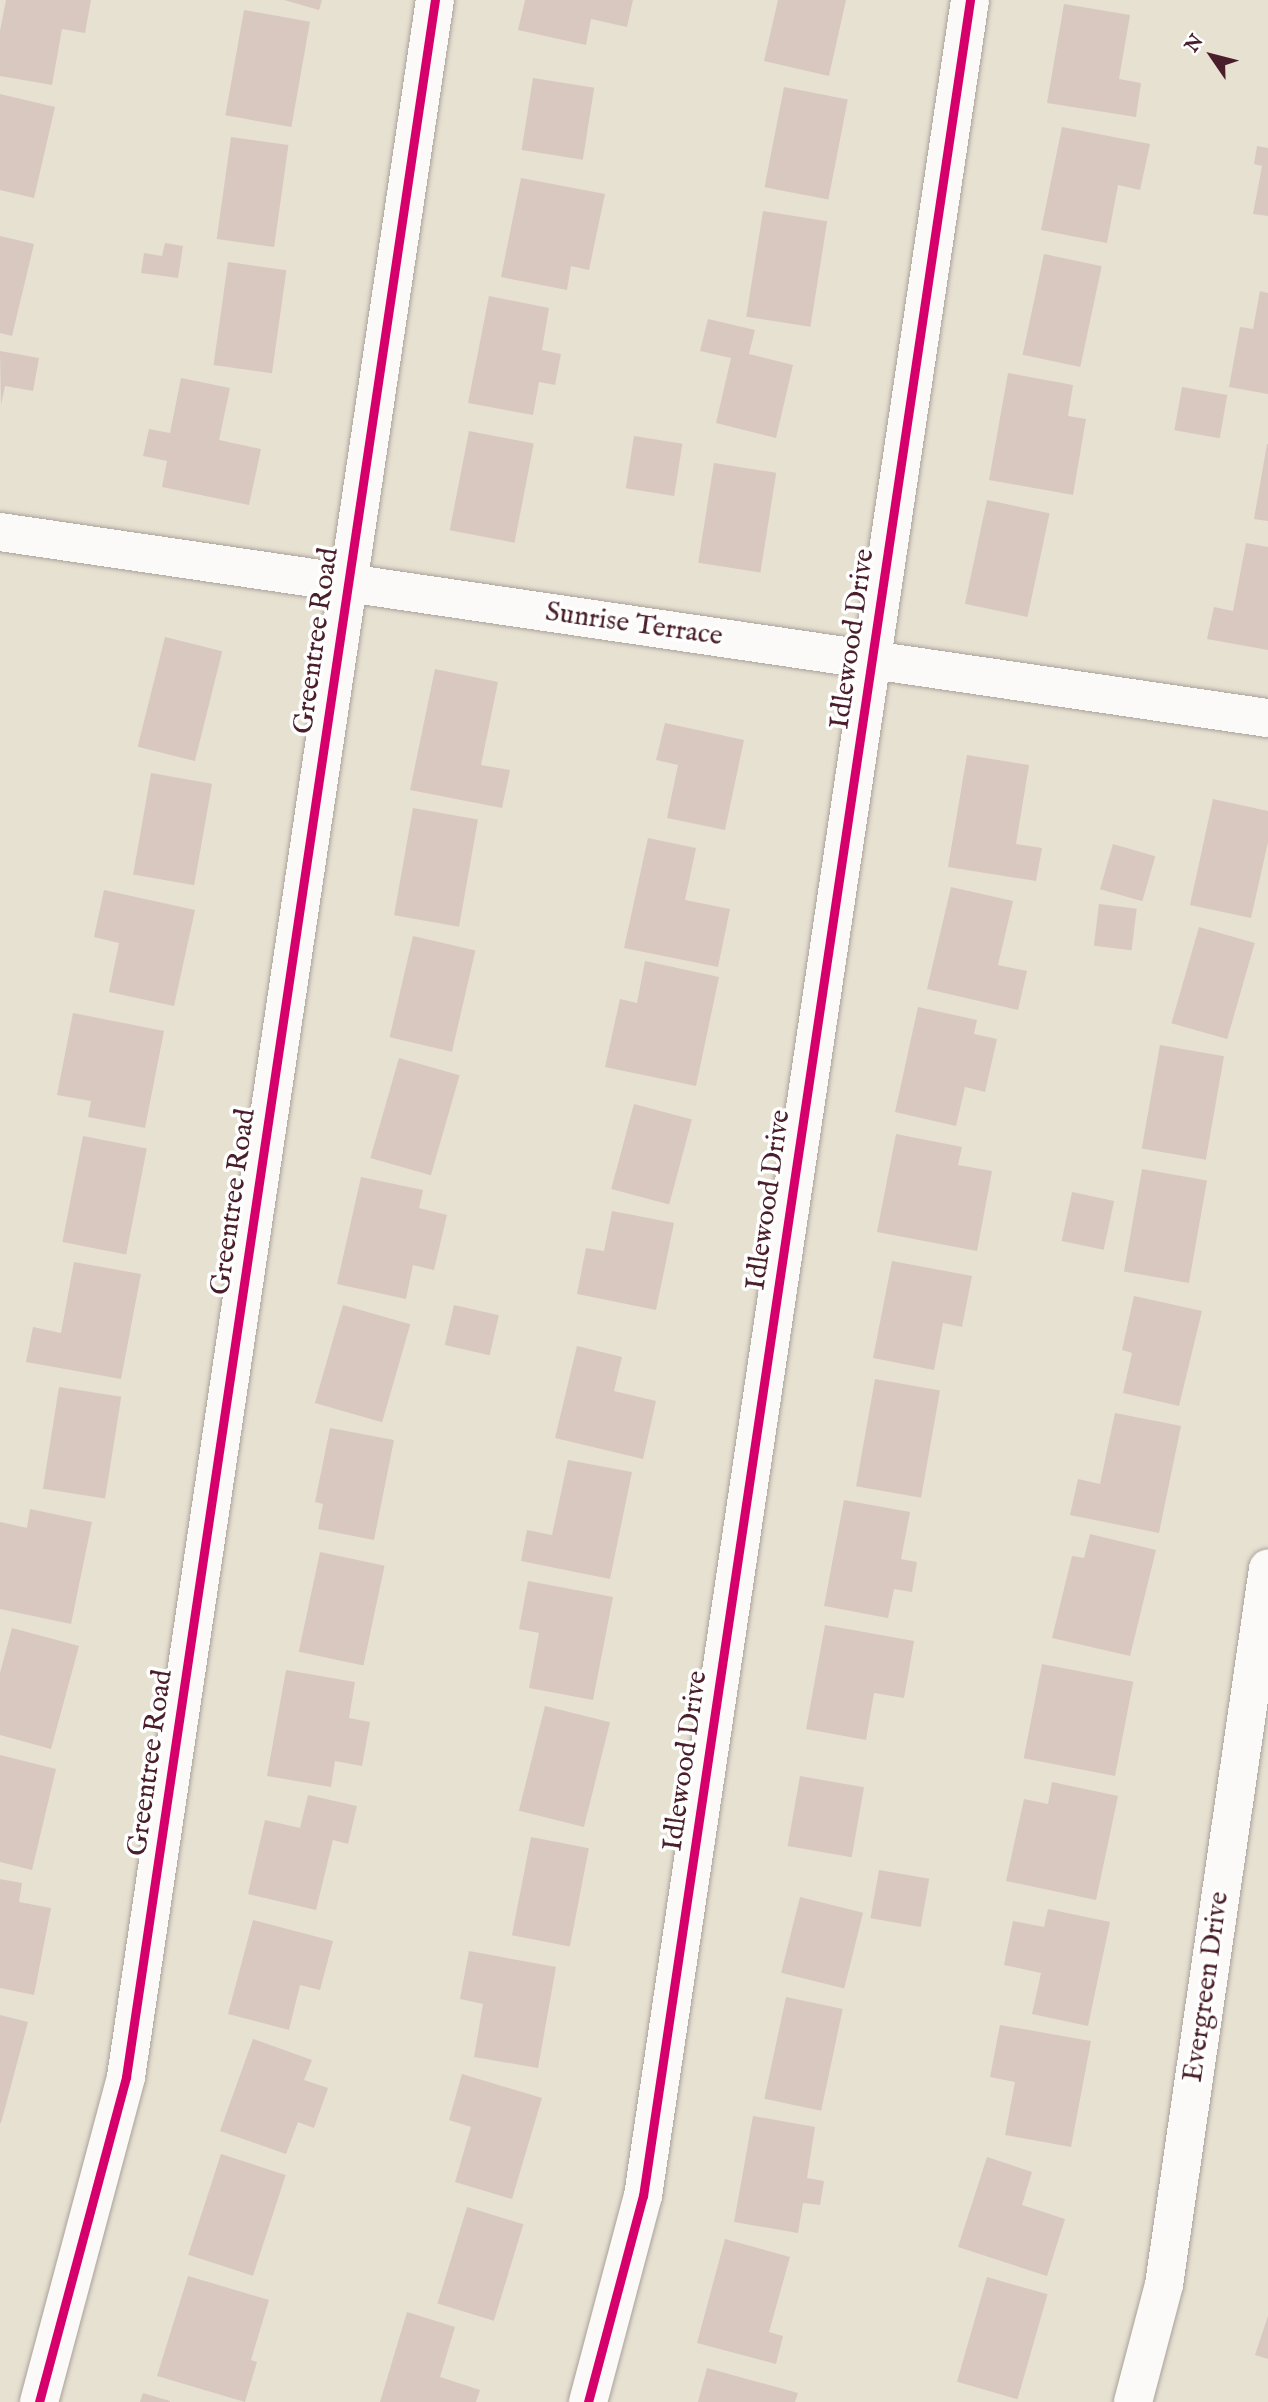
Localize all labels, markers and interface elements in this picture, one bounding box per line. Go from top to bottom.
north arrow [1177,21,1247,91]
text: N [1180,30,1209,58]
street label: Greentree Road [287,546,347,736]
street label: Idlewood Drive [824,547,882,731]
street label: Sunrise Terrace [543,596,725,654]
street label: Greentree Road [204,1107,264,1297]
street label: Idlewood Drive [740,1108,798,1292]
street label: Greentree Road [121,1668,181,1858]
street label: Idlewood Drive [657,1669,715,1853]
street label: Evergreen Drive [1177,1890,1237,2084]

